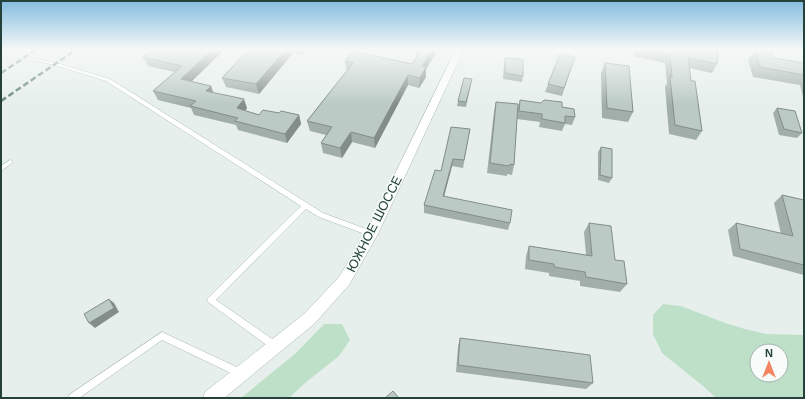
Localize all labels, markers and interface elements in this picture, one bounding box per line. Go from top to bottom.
street label: ЮЖНОЕ ШОССЕ [343,173,405,275]
north arrow [749,343,789,383]
text: N [765,347,773,359]

